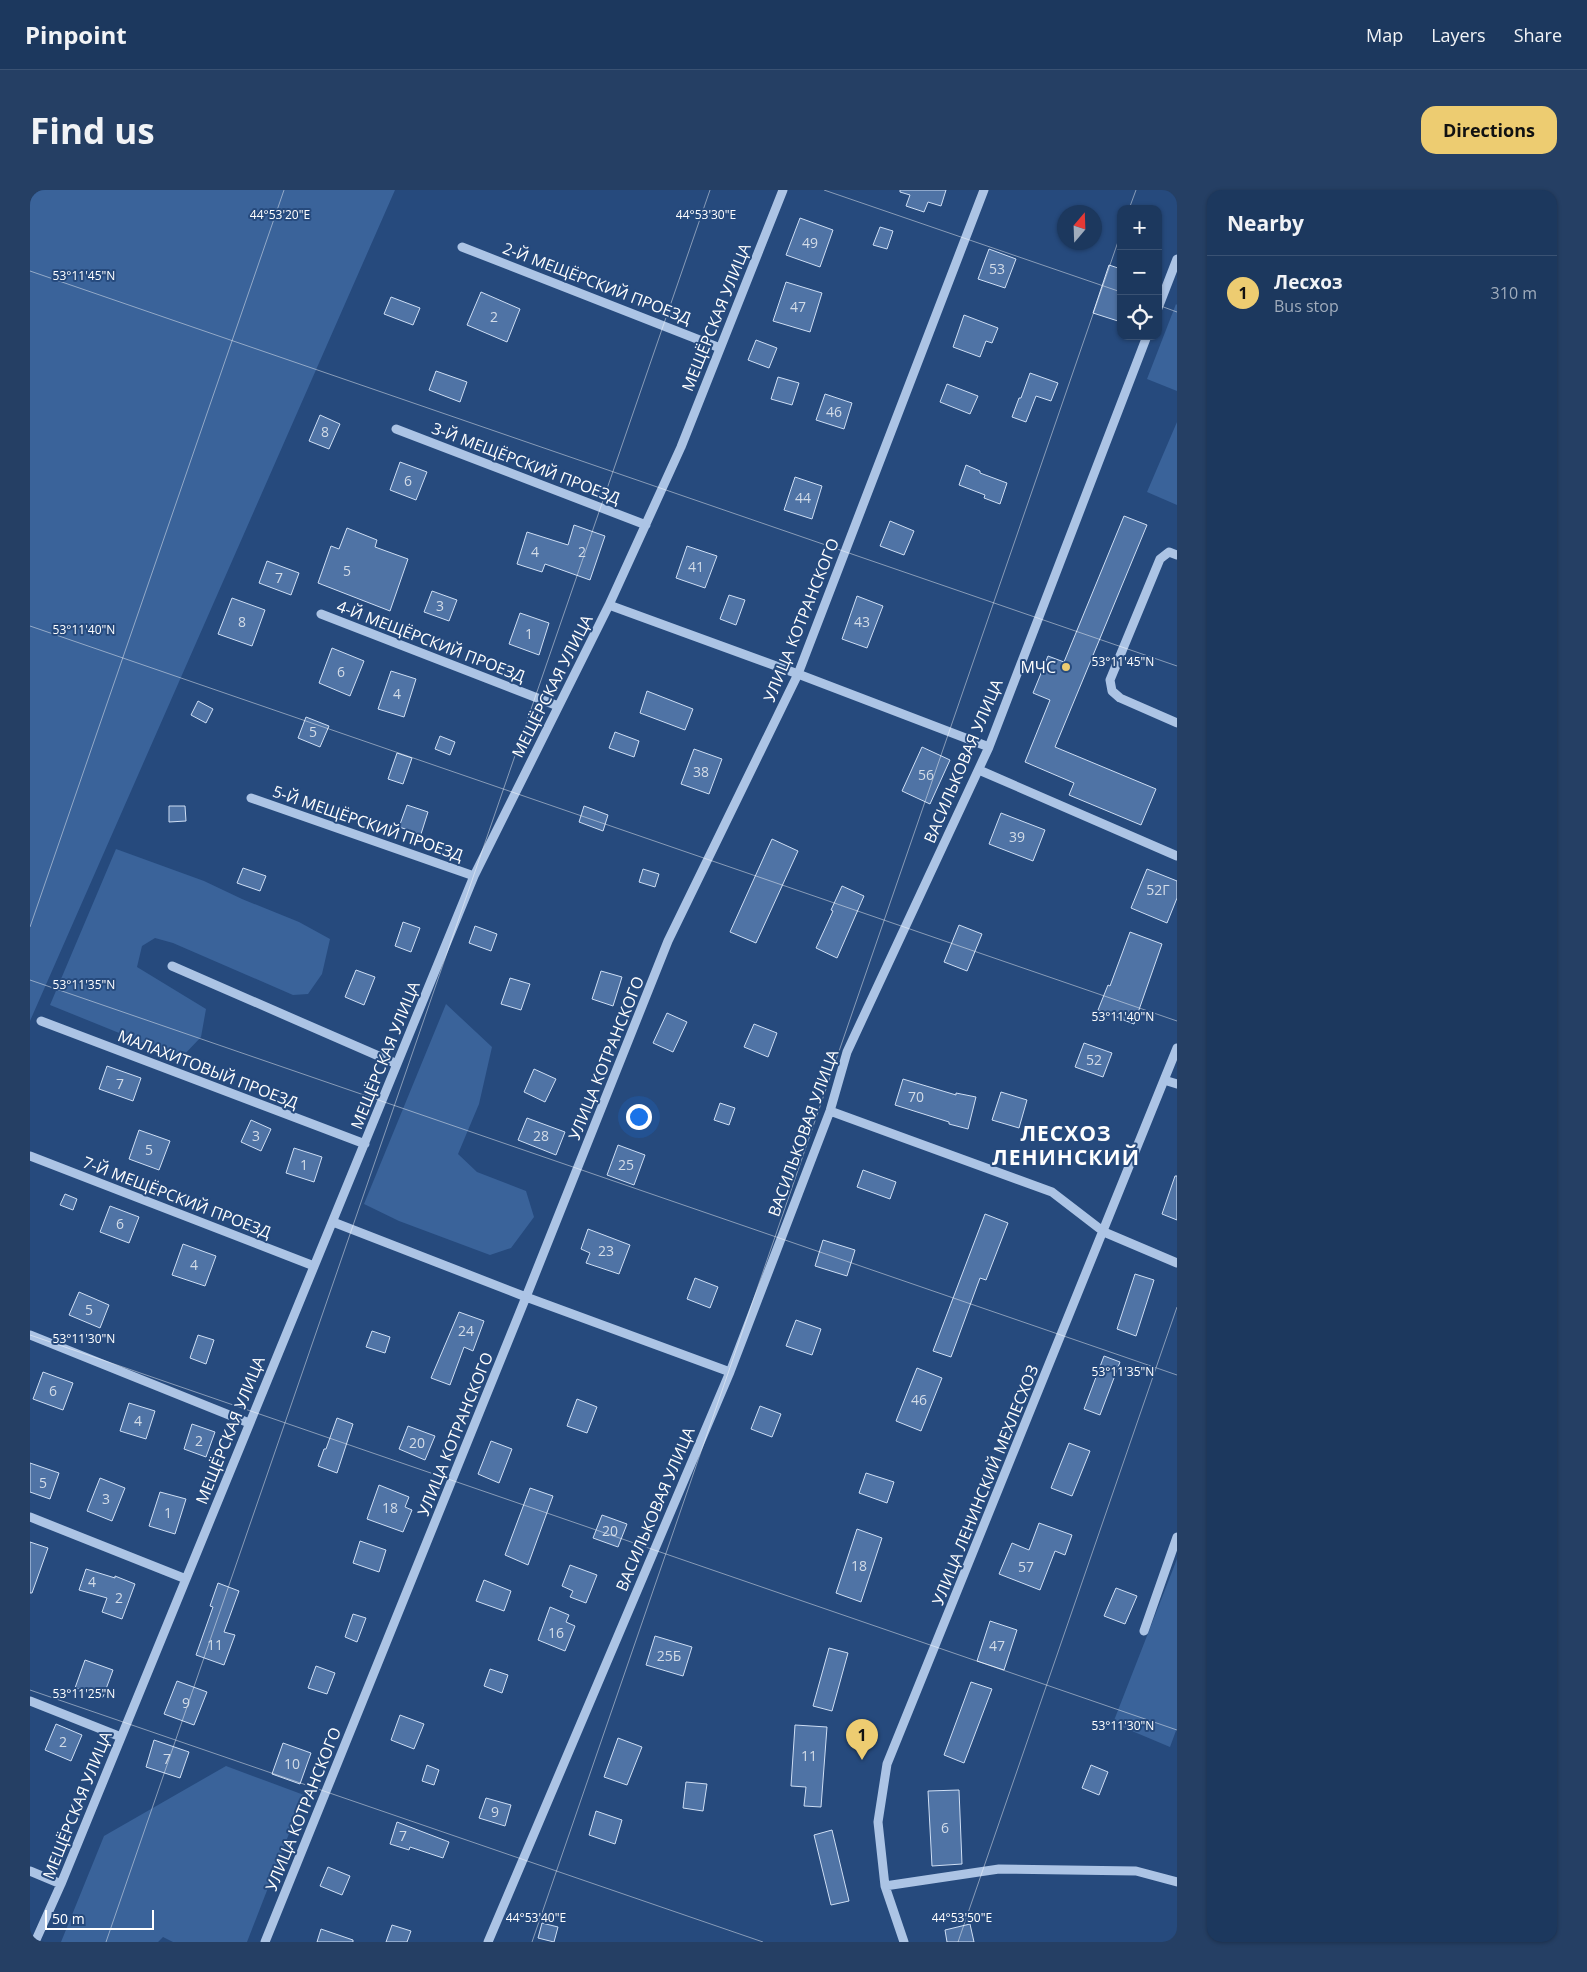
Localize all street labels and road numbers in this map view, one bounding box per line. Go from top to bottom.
street label: 2-Й МЕЩЁРСКИЙ ПРОЕЗД [500,237,694,329]
street label: МЕЩЁРСКАЯ УЛИЦА [676,239,756,394]
street label: 3-Й МЕЩЁРСКИЙ ПРОЕЗД [429,417,623,509]
street label: УЛИЦА КОТРАНСКОГО [758,535,844,705]
street label: 4-Й МЕЩЁРСКИЙ ПРОЕЗД [334,595,528,687]
street label: МЕЩЁРСКАЯ УЛИЦА [506,610,598,761]
street label: ВАСИЛЬКОВАЯ УЛИЦА [918,675,1008,846]
street label: 5-Й МЕЩЁРСКИЙ ПРОЕЗД [270,780,466,866]
street label: УЛИЦА КОТРАНСКОГО [563,973,649,1143]
street label: МЕЩЁРСКАЯ УЛИЦА [345,977,425,1132]
street label: МАЛАХИТОВЫЙ ПРОЕЗД [115,1024,301,1114]
street label: ВАСИЛЬКОВАЯ УЛИЦА [763,1046,844,1220]
street label: 7-Й МЕЩЁРСКИЙ ПРОЕЗД [80,1151,274,1243]
street label: УЛИЦА КОТРАНСКОГО [412,1349,498,1519]
street label: МЕЩЁРСКАЯ УЛИЦА [190,1352,270,1507]
street label: УЛИЦА ЛЕНИНСКИЙ МЕХЛЕСХОЗ [927,1362,1043,1608]
street label: ВАСИЛЬКОВАЯ УЛИЦА [610,1423,700,1594]
street label: УЛИЦА КОТРАНСКОГО [260,1724,346,1894]
street label: МЕЩЁРСКАЯ УЛИЦА [37,1727,117,1882]

